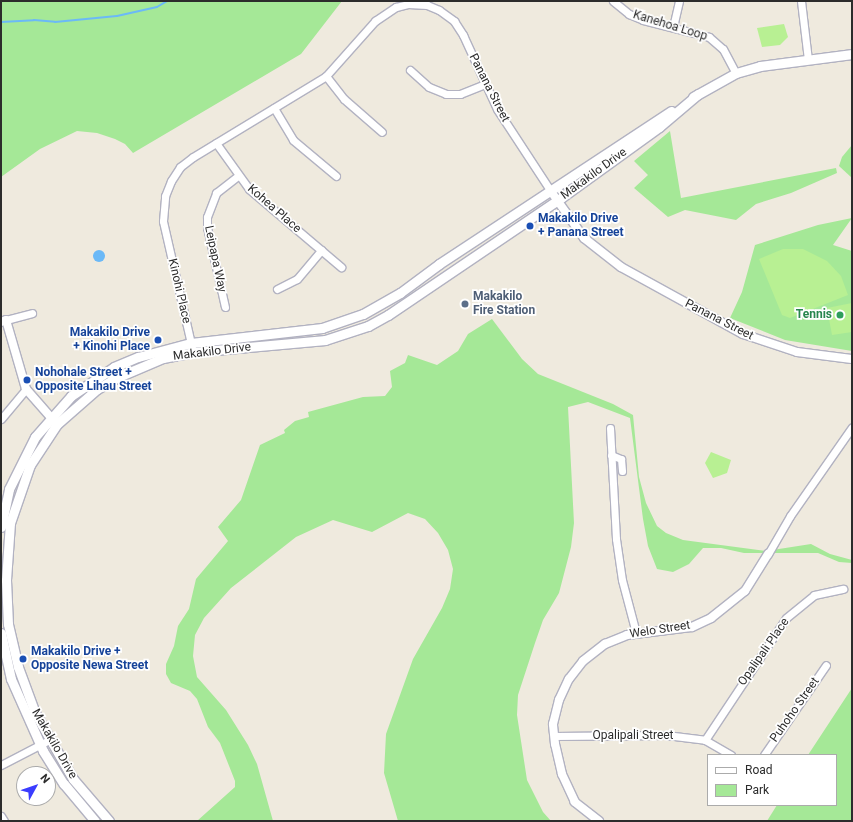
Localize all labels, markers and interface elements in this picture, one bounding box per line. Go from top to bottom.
street label: Kanehoa Loop [631,8,709,44]
street label: Panana Street [466,51,512,125]
street label: Makakilo Drive [558,145,630,203]
street label: Kohea Place [244,182,304,236]
place label: Makakilo Drive + Panana Street [538,212,624,240]
marker: Makakilo Drive + Panana Street [525,221,535,231]
street label: Leipapa Way [201,224,229,294]
street label: Kinohi Place [165,257,193,325]
place label: Makakilo Fire Station [473,290,535,318]
street label: Panana Street [682,297,756,343]
marker: Makakilo Fire Station [460,299,470,309]
place label: Tennis [796,308,832,322]
marker: Tennis [835,310,845,320]
place label: Makakilo Drive + Kinohi Place [70,326,150,354]
marker: Makakilo Drive + Kinohi Place [153,335,163,345]
street label: Makakilo Drive [172,340,252,364]
place label: Nohohale Street + Opposite Lihau Street [35,366,152,394]
marker: Nohohale Street + Opposite Lihau Street [22,375,32,385]
street label: Opalipali Place [735,615,793,689]
street label: Welo Street [629,618,691,642]
place label: Makakilo Drive + Opposite Newa Street [31,645,148,673]
marker: Makakilo Drive + Opposite Newa Street [18,654,28,664]
street label: Puhoho Street [767,675,823,745]
street label: Makakilo Drive [28,706,80,782]
street label: Opalipali Street [592,729,674,743]
legend [707,754,837,806]
text: Road [745,763,773,777]
north arrow [16,766,56,806]
text: N [37,771,52,786]
text: Park [745,783,769,797]

